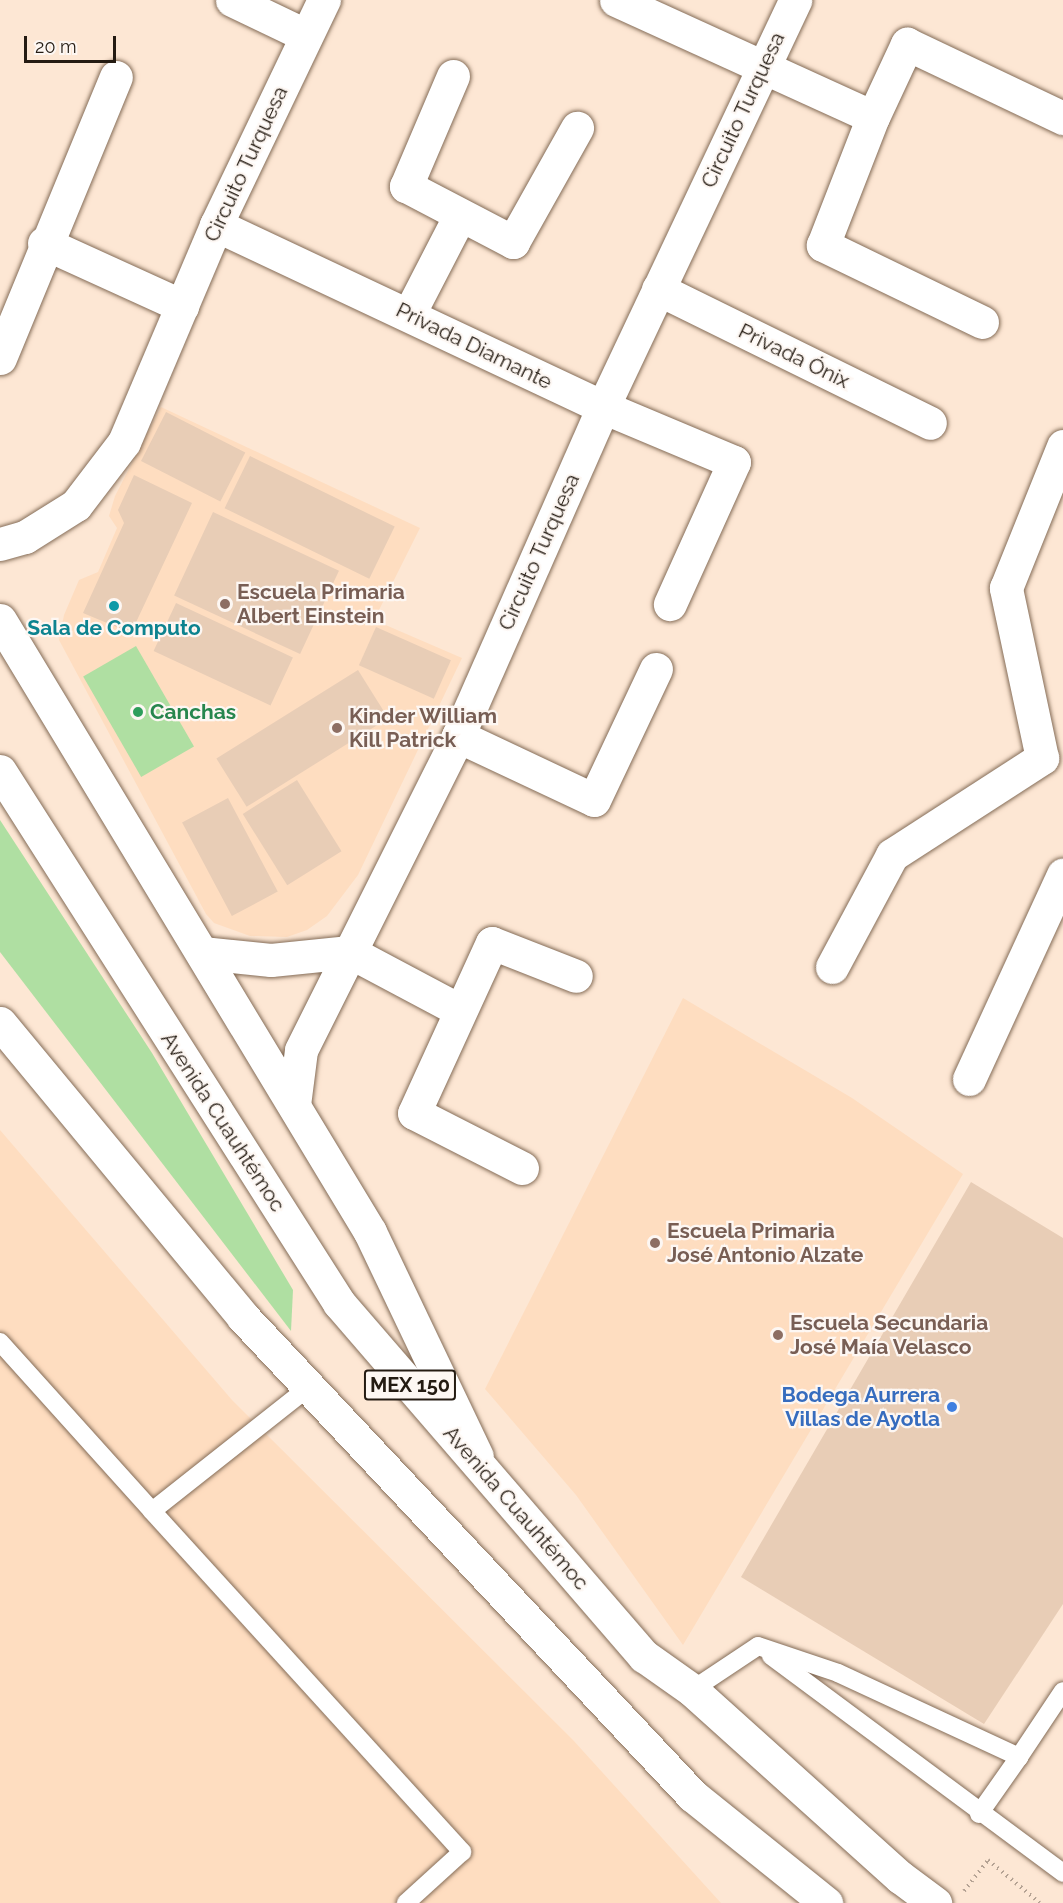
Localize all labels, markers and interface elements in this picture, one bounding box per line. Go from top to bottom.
scale bar [27,24,118,62]
street label: Circuito Turquesa [696,28,790,192]
text: 20 m [35,36,77,57]
street label: Circuito Turquesa [199,82,293,246]
street label: Privada Diamante [392,297,556,395]
street label: Privada Ónix [734,318,854,394]
street label: Circuito Turquesa [493,470,585,634]
place label: Escuela Primaria Albert Einstein [237,579,405,629]
marker: Escuela Primaria Albert Einstein [218,597,232,611]
marker: Sala de Computo [107,599,121,613]
place label: Sala de Computo [27,615,201,641]
place label: Canchas [150,699,236,725]
place label: Kinder William Kill Patrick [349,703,498,753]
marker: Canchas [131,705,145,719]
marker: Kinder William Kill Patrick [330,721,344,735]
street label: Avenida Cuauhtémoc [156,1028,290,1216]
place label: Escuela Primaria José Antonio Alzate [667,1218,865,1268]
marker: Escuela Primaria José Antonio Alzate [648,1236,662,1250]
place label: Escuela Secundaria José Maía Velasco [790,1310,988,1360]
marker: Escuela Secundaria José Maía Velasco [771,1328,785,1342]
road number: MEX 150 [364,1368,456,1402]
place label: Bodega Aurrera Villas de Ayotla [781,1382,940,1432]
marker: Bodega Aurrera Villas de Ayotla [945,1400,959,1414]
street label: Avenida Cuauhtémoc [438,1421,594,1595]

